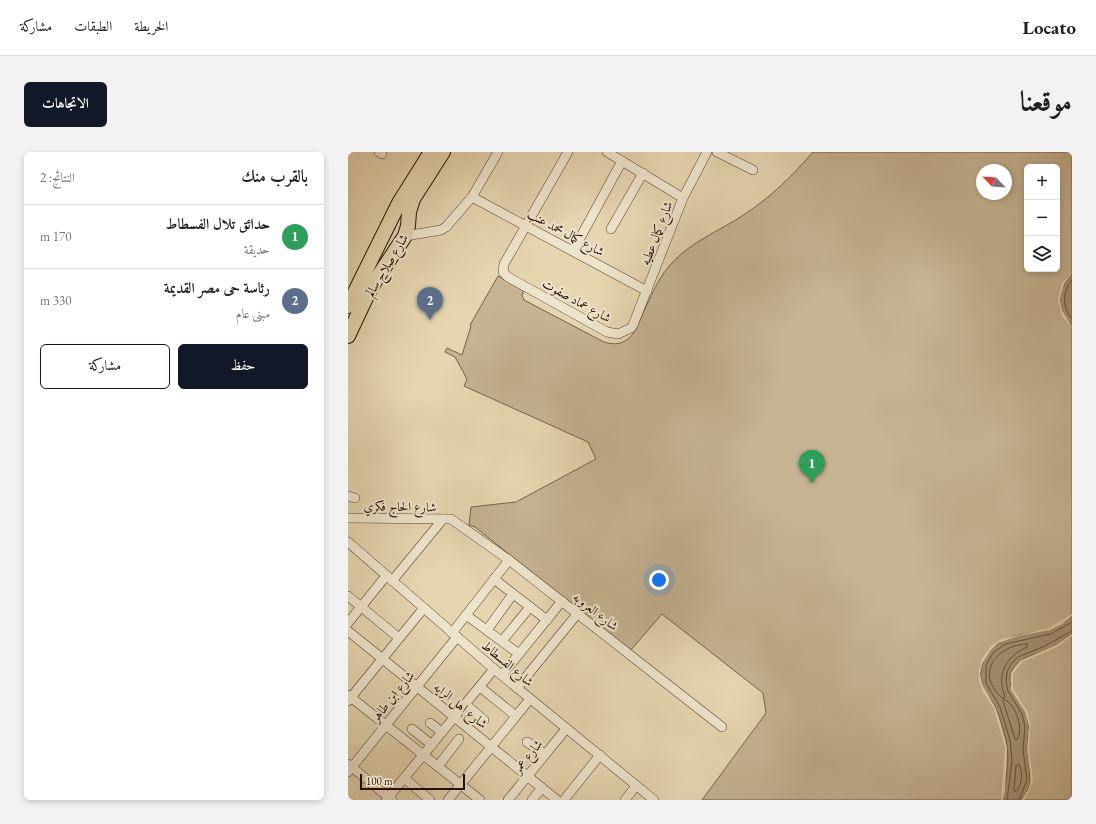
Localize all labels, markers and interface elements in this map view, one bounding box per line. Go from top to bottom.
text: Locato [1022,15,1076,40]
text: مشاركة [20,17,52,35]
text: الطبقات [74,17,112,35]
text: الخريطة [134,17,168,35]
button: الاتجاهات [24,82,107,127]
text: موقعنا [1020,83,1072,119]
north arrow [976,164,1012,200]
map controls [1024,164,1060,272]
button: + [1024,164,1060,200]
text: بالقرب منك [241,165,308,187]
text: النتائج: 2 [40,169,75,186]
street label: شارع كمال عطيه [636,199,679,269]
button: − [1024,200,1060,236]
street label: شارع كمال محمد عنب [523,205,607,263]
text: حدائق تلال الفسطاط [166,214,270,233]
text: 170 m [40,228,71,245]
text: 1 [292,228,298,245]
street label: شارع صلاح سالم [361,231,414,301]
button: layers [1024,236,1060,272]
text: حديقة [244,241,270,258]
street label: شارع عماد صفوت [538,275,614,329]
text: رئاسة حى مصر القديمة [164,278,270,297]
pin: 2 [417,287,443,320]
text: 330 m [40,292,71,309]
text: 2 [292,292,298,309]
text: مبنى عام [236,305,270,322]
button: مشاركة [40,344,170,389]
button: حفظ [178,344,308,389]
pin: 1 [799,450,825,483]
street label: شارع الحاج فكري [363,497,437,519]
your location [649,570,669,590]
street label: شارع العروبه [568,588,622,637]
street label: شارع الفسطاط [476,637,537,692]
street label: شارع ابن طاهر [365,667,421,729]
street label: شارع اهل الرايه [428,678,491,735]
street label: شارع عمر [507,736,549,780]
scale bar [360,772,465,791]
text: 100 m [366,774,393,788]

